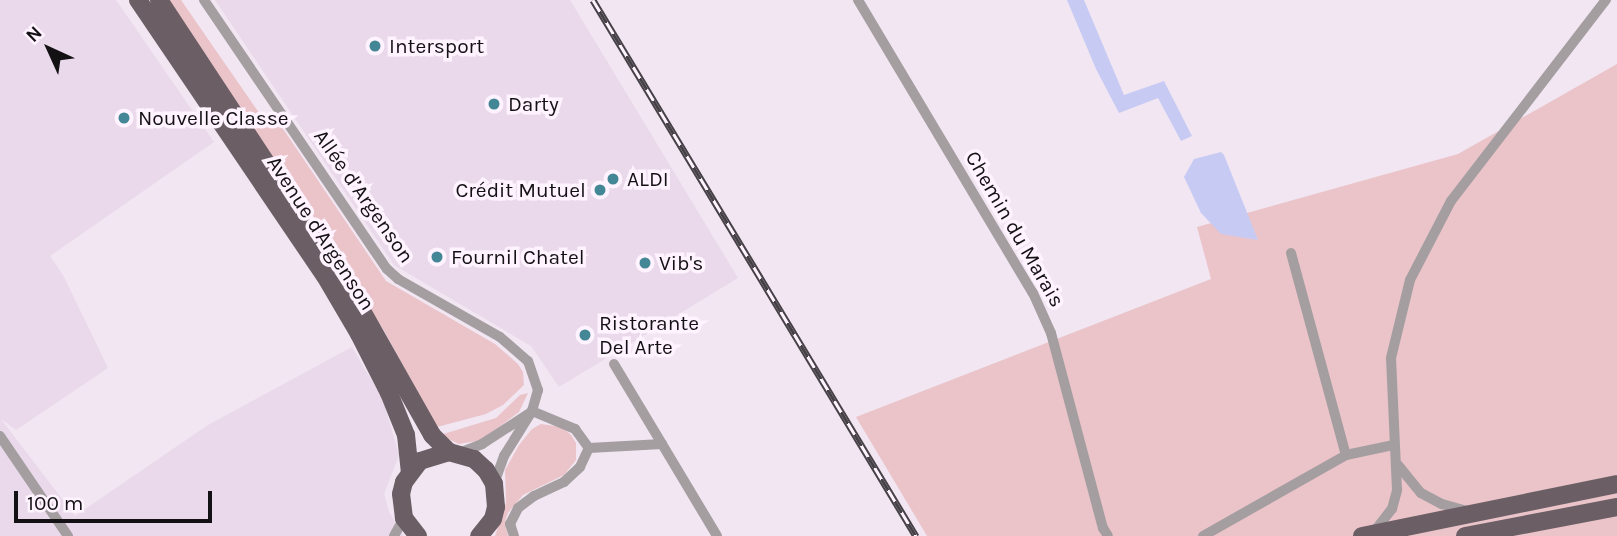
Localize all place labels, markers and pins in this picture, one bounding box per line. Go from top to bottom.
place label: Intersport [389,33,484,59]
marker: Intersport [367,38,383,54]
place label: Darty [508,91,559,117]
marker: Darty [486,96,502,112]
place label: Nouvelle Classe [138,105,289,131]
marker: Nouvelle Classe [116,110,132,126]
place label: ALDI [627,166,669,192]
marker: ALDI [605,171,621,187]
place label: Crédit Mutuel [455,177,586,203]
marker: Crédit Mutuel [592,182,608,198]
place label: Fournil Chatel [451,244,585,270]
marker: Fournil Chatel [429,249,445,265]
place label: Vib's [659,250,703,276]
marker: Vib's [637,255,653,271]
place label: Ristorante Del Arte [599,310,699,360]
marker: Ristorante Del Arte [577,327,593,343]

